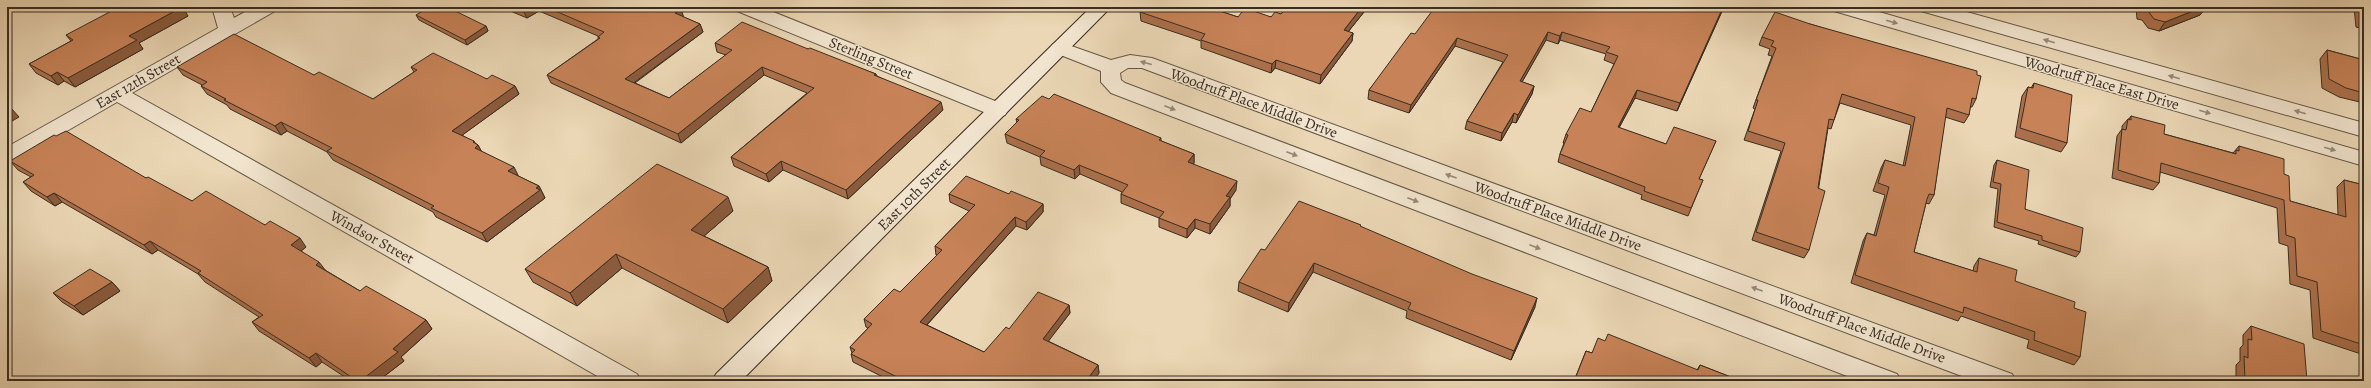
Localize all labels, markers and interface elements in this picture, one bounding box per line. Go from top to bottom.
one-way arrow [1886,19,1898,25]
street label: Sterling Street [826,32,916,84]
one-way arrow [2043,38,2055,44]
street label: East 12th Street [92,49,184,113]
street label: Woodruff Place East Drive [2021,51,2182,115]
one-way arrow [1139,60,1151,66]
street label: Woodruff Place Middle Drive [1167,63,1341,143]
one-way arrow [2168,74,2180,80]
one-way arrow [1165,105,1177,111]
one-way arrow [2199,109,2211,115]
one-way arrow [2293,109,2305,115]
one-way arrow [2324,146,2336,152]
one-way arrow [1286,152,1298,158]
street label: East 10th Street [873,153,955,235]
one-way arrow [1445,172,1457,178]
street label: Woodruff Place Middle Drive [1471,176,1645,256]
one-way arrow [1408,198,1420,204]
street label: Windsor Street [326,205,418,268]
one-way arrow [1529,244,1541,250]
one-way arrow [1750,286,1762,292]
street label: Woodruff Place Middle Drive [1775,288,1949,368]

